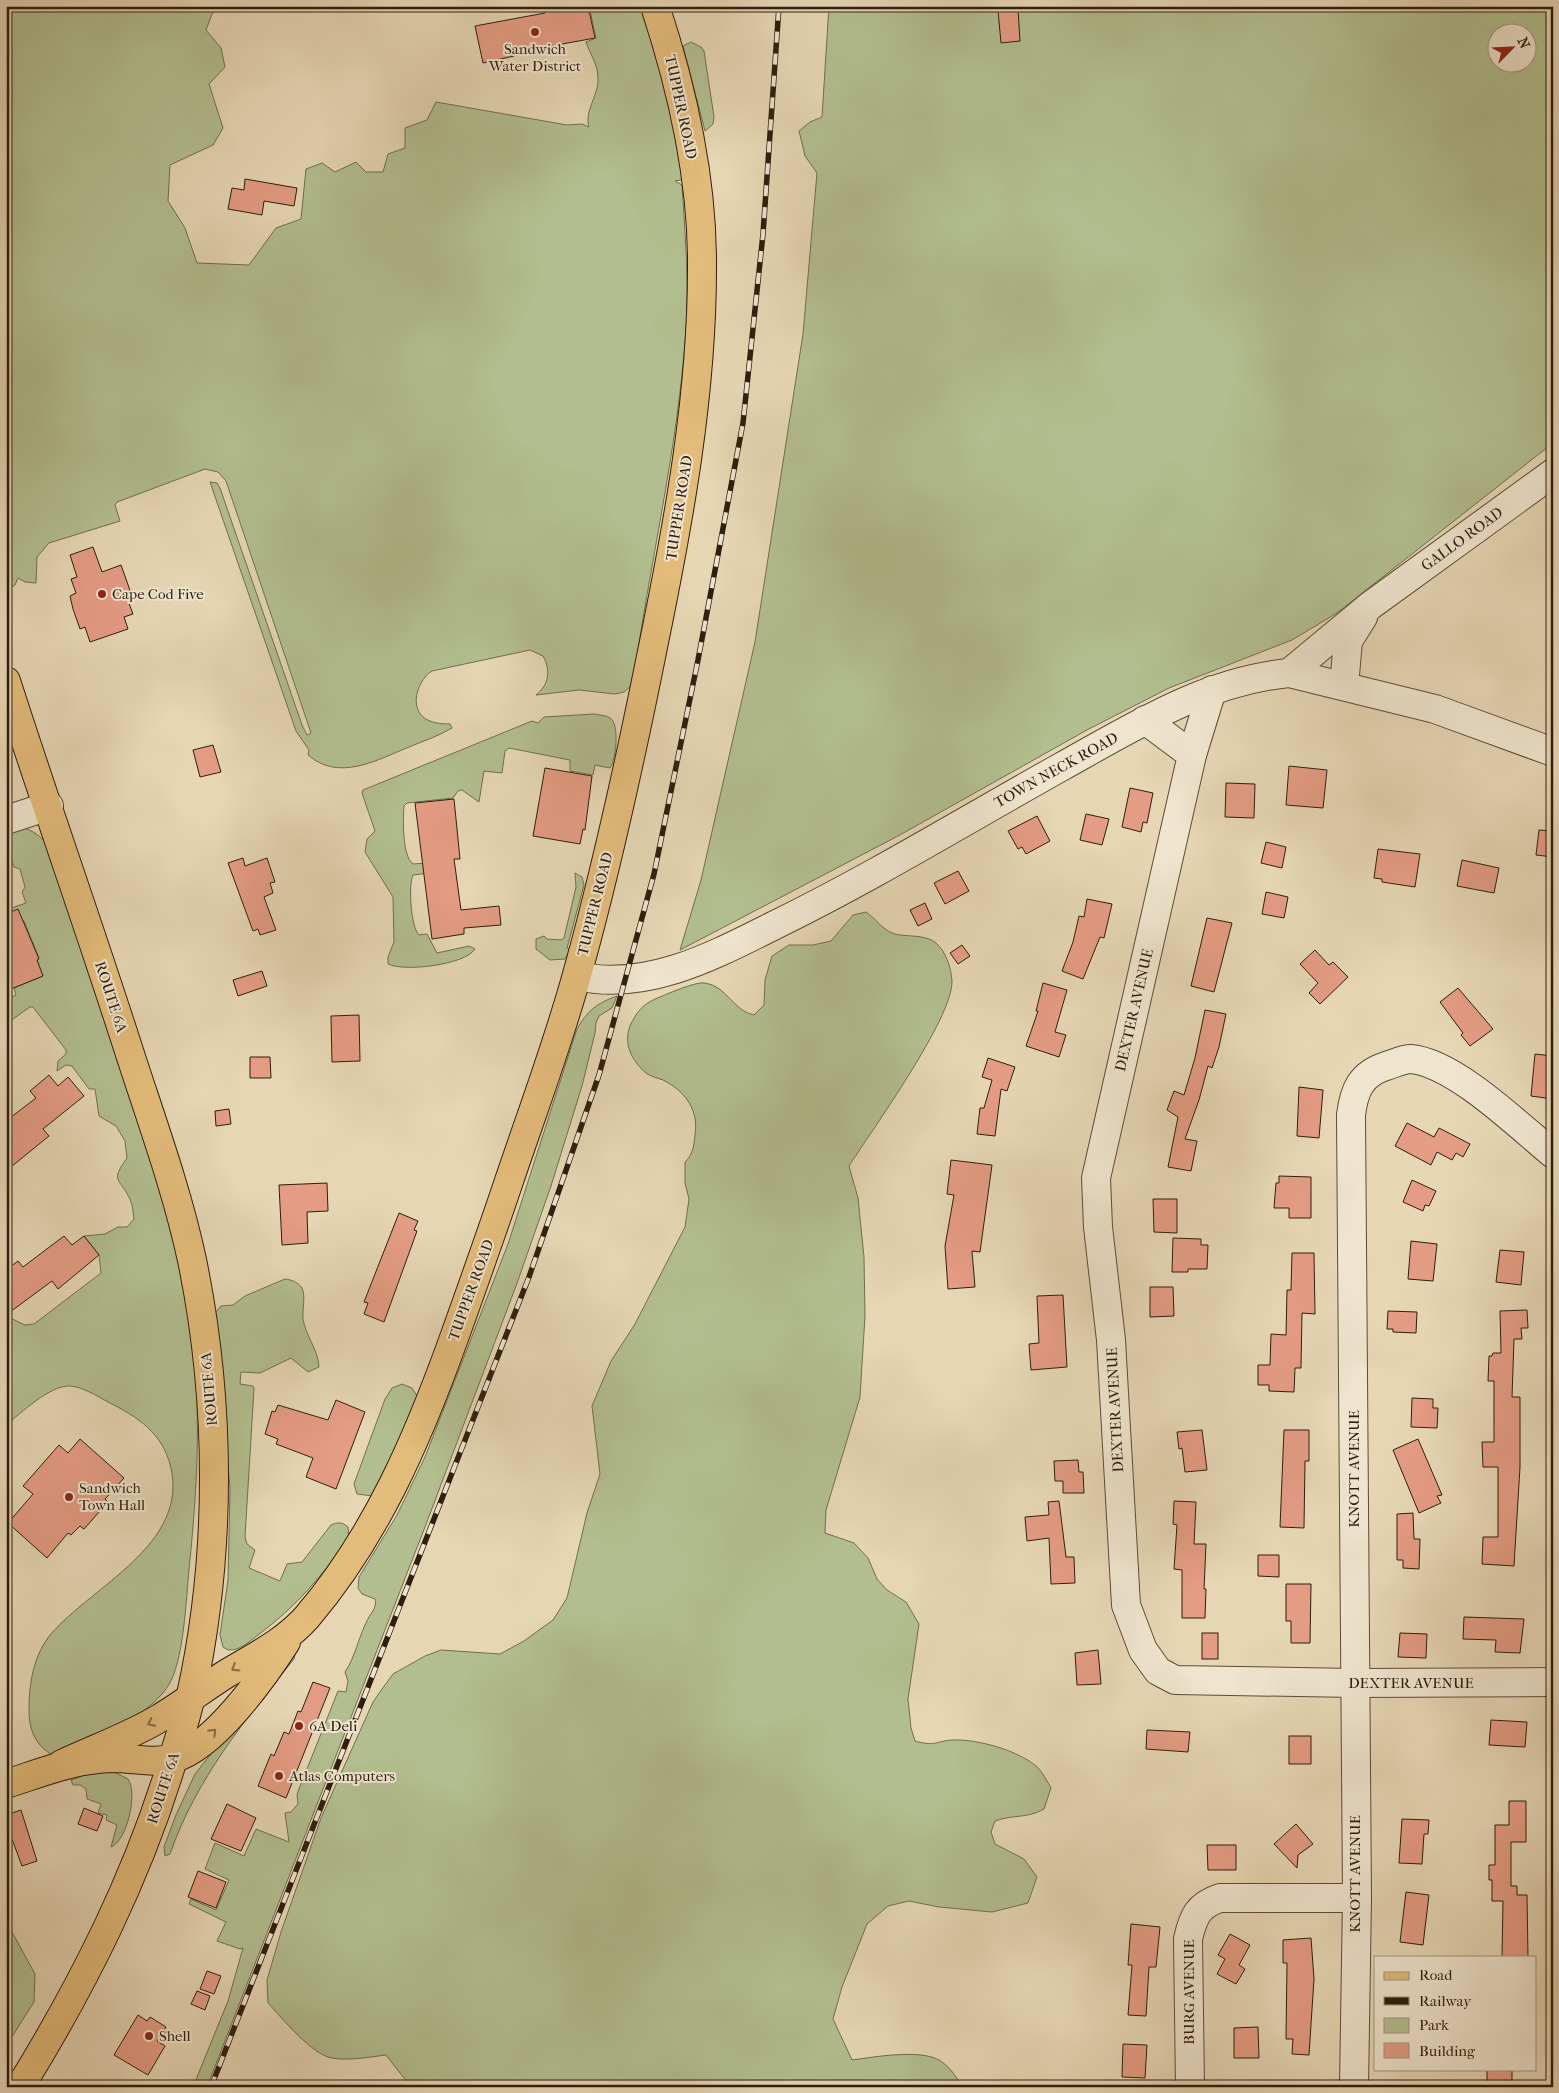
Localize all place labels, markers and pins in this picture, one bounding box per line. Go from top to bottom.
marker: Sandwich Water District [529,26,541,38]
place label: Sandwich Water District [488,40,582,75]
place label: Cape Cod Five [112,585,204,603]
marker: Cape Cod Five [96,588,108,600]
place label: Sandwich Town Hall [79,1479,145,1514]
marker: Sandwich Town Hall [63,1491,75,1503]
place label: 6A Deli [309,1717,358,1735]
marker: 6A Deli [293,1720,305,1732]
place label: Atlas Computers [288,1767,396,1785]
marker: Atlas Computers [273,1770,285,1782]
place label: Shell [159,2027,191,2045]
marker: Shell [143,2030,155,2042]

